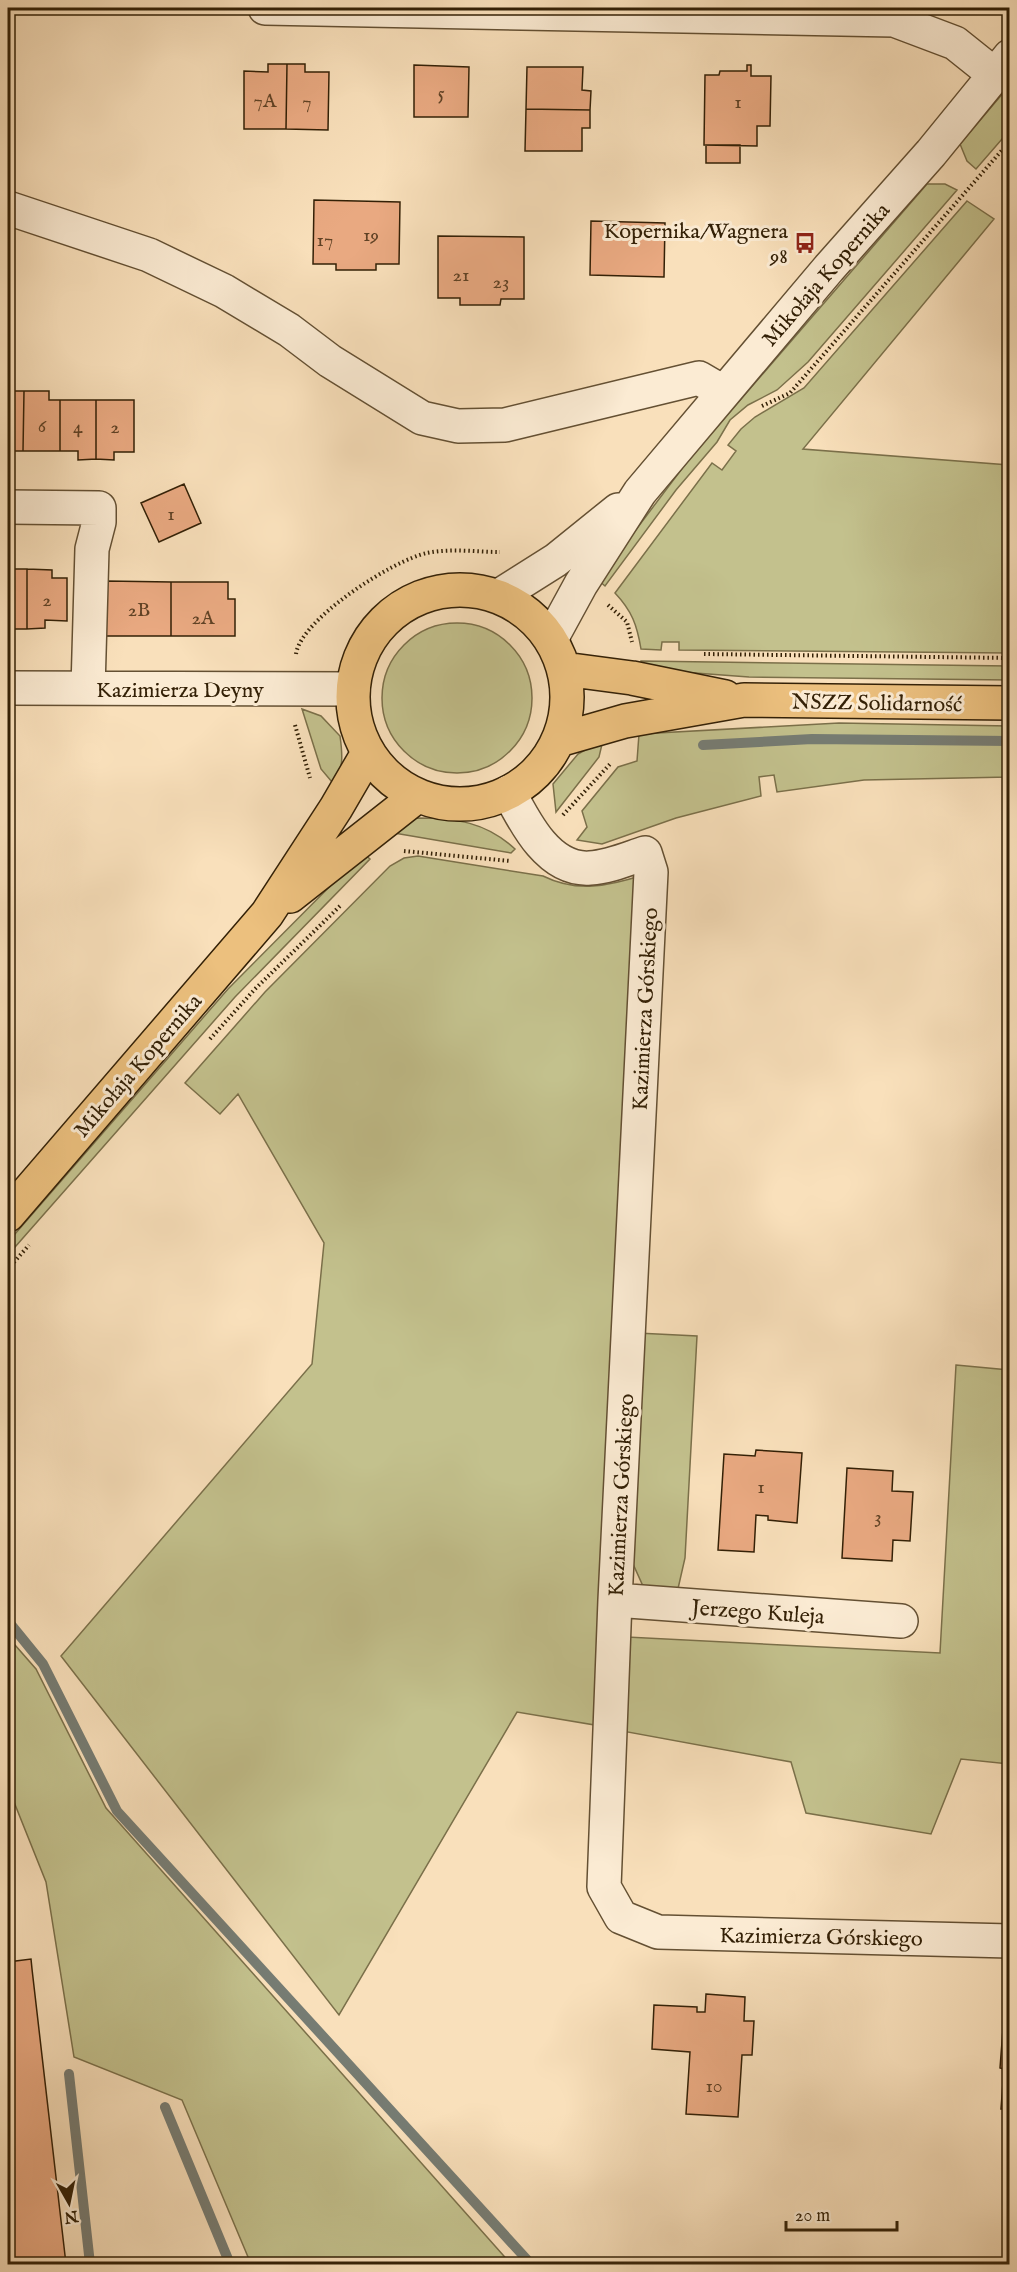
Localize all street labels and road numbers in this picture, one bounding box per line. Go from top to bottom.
street label: Mikołaja Kopernika [756,197,897,353]
street label: Kazimierza Deyny [96,677,264,705]
street label: NSZZ Solidarność [791,689,963,719]
street label: Kazimierza Górskiego [627,907,665,1111]
street label: Mikołaja Kopernika [68,988,209,1144]
street label: Kazimierza Górskiego [603,1393,641,1597]
street label: Jerzego Kuleja [687,1594,826,1632]
street label: Kazimierza Górskiego [719,1922,923,1954]

